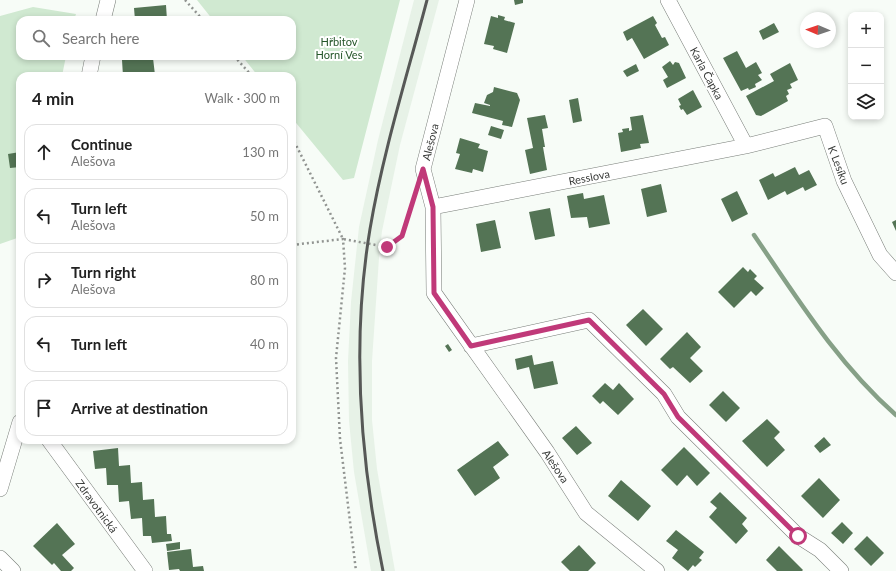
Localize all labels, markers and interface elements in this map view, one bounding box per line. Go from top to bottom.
north arrow [800,12,836,48]
map controls [848,12,884,120]
button: + [848,12,884,48]
search box [16,16,296,60]
icon: search [30,27,52,49]
text: Search here [62,29,139,47]
park label: Hřbitov Horní Ves [316,35,363,61]
street label: Karla Čapka [688,44,726,102]
button: − [848,48,884,84]
button: layers [848,84,884,120]
text: 4 min [32,88,74,109]
text: Walk · 300 m [204,90,280,106]
street label: Alešova [419,122,441,162]
text: Continue [71,135,132,153]
icon: ahead [33,141,55,163]
text: 130 m [242,144,279,160]
street label: K Lesíku [826,144,852,186]
text: Alešova [71,153,116,169]
street label: Resslova [567,167,611,187]
text: Turn left [71,199,127,217]
icon: left [33,205,55,227]
text: 50 m [250,208,279,224]
text: Alešova [71,217,116,233]
route end [378,238,396,256]
text: Turn right [71,263,136,281]
icon: right [33,269,55,291]
text: 80 m [250,272,279,288]
text: Alešova [71,281,116,297]
icon: left [33,333,55,355]
text: Turn left [71,335,127,353]
text: 40 m [250,336,279,352]
icon: arrive [33,397,55,419]
text: Arrive at destination [71,399,208,417]
street label: Alešova [540,447,572,485]
street label: Zdravotnická [73,477,121,535]
route start [789,527,807,545]

